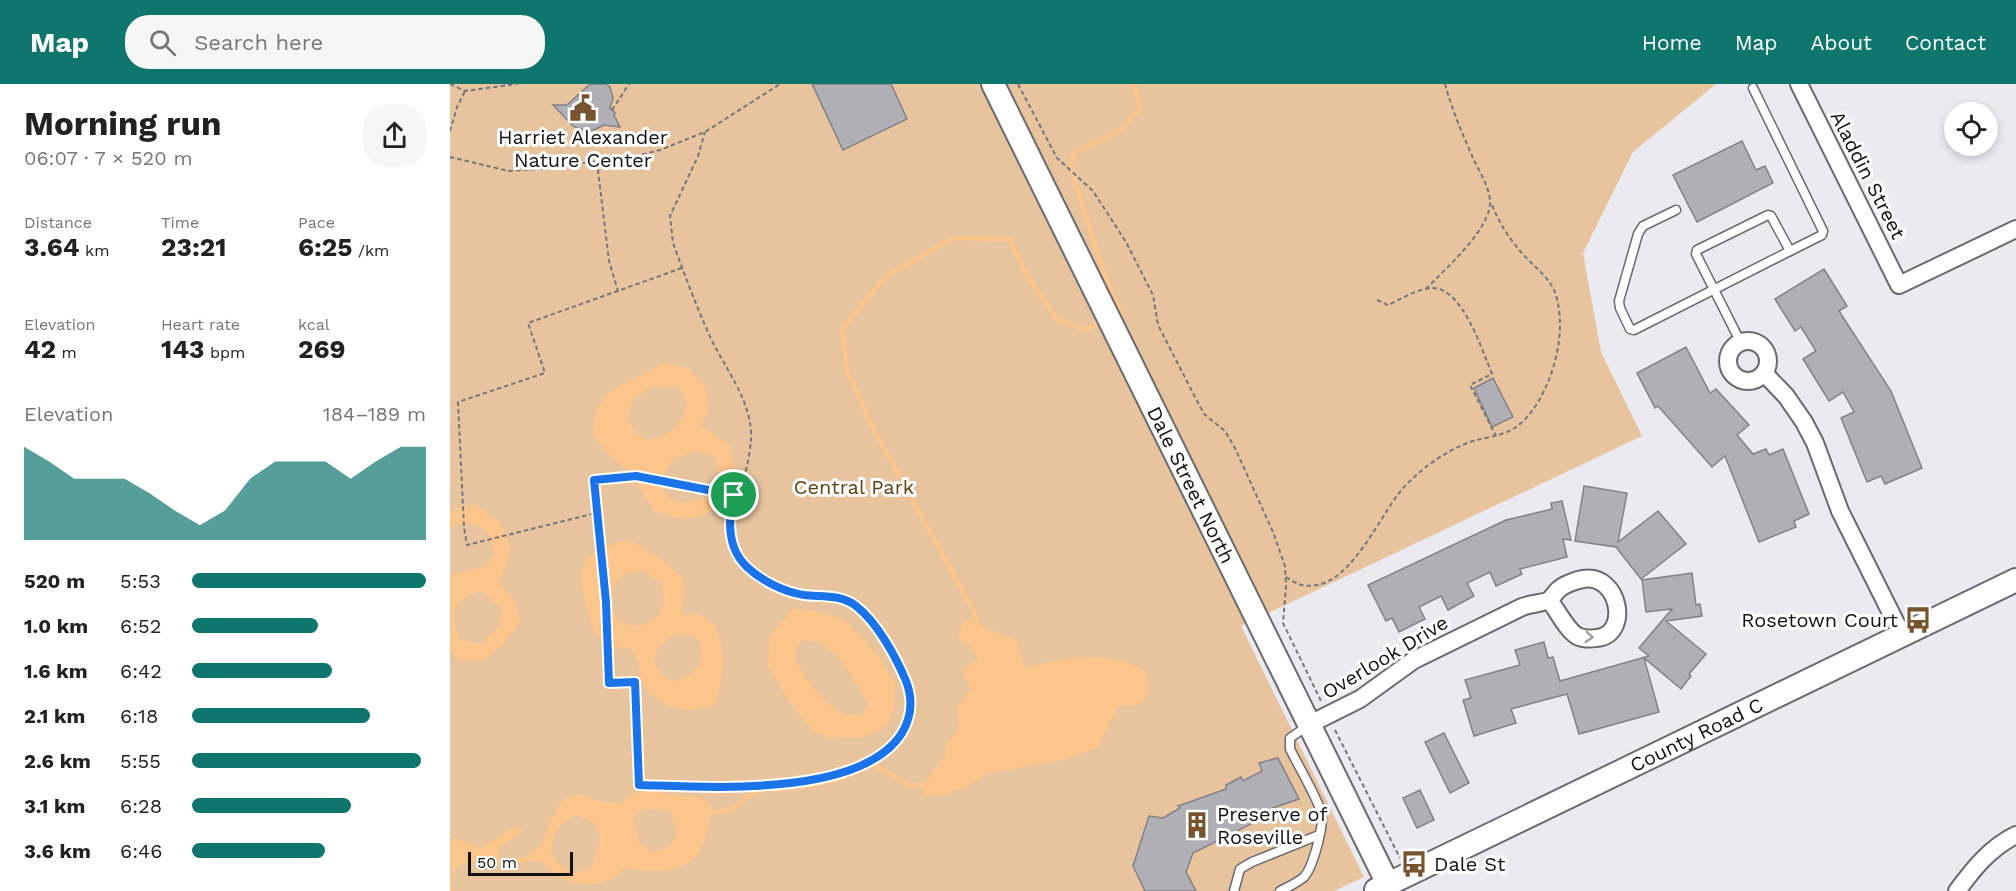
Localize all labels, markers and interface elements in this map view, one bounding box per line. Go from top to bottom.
search box [125,15,545,69]
text: Map [30,26,89,59]
icon: search [146,26,179,59]
text: Search here [194,30,323,55]
text: Home [1642,30,1702,55]
text: Map [1735,30,1778,55]
text: About [1811,30,1872,55]
text: Contact [1905,30,1986,55]
public building icon: Harriet Alexander Nature Center [568,93,598,123]
map controls [1944,102,1998,156]
button: locate [1944,102,1998,156]
text: Morning run [24,104,221,143]
button: share [363,104,426,167]
street label: Aladdin Street [1825,107,1911,244]
place label: Harriet Alexander Nature Center [498,125,668,172]
text: 06:07 · 7 × 520 m [24,146,193,170]
text: Distance [24,213,92,232]
text: Time [161,213,199,232]
text: Pace [298,213,335,232]
text: 3.64 [24,232,80,262]
text: 23:21 [161,232,226,262]
text: 6:25 [298,232,353,262]
text: km [80,241,109,260]
text: /km [353,241,389,260]
text: Elevation [24,315,95,334]
text: Heart rate [161,315,240,334]
text: kcal [298,315,330,334]
text: 42 [24,334,56,364]
text: 143 [161,334,204,364]
text: 269 [298,334,346,364]
text: m [56,343,77,362]
text: bpm [204,343,245,362]
text: Elevation [24,402,113,426]
text: 184–189 m [323,402,426,426]
street label: Dale Street North [1142,402,1240,567]
pin [708,469,759,520]
park label: Central Park [794,475,914,499]
icon: arrive [717,478,750,511]
text: 520 m [24,569,85,593]
text: 5:53 [120,569,161,593]
bus stop icon: Rosetown Court [1903,605,1933,635]
place label: Rosetown Court [1741,608,1899,632]
street label: Overlook Drive [1318,610,1452,704]
text: 1.0 km [24,614,88,638]
text: 6:52 [120,614,161,638]
one-way arrow [1585,630,1594,643]
text: 1.6 km [24,659,88,683]
text: 6:42 [120,659,162,683]
street label: County Road C [1626,692,1767,777]
text: 2.1 km [24,704,85,728]
text: 6:18 [120,704,158,728]
text: 2.6 km [24,749,91,773]
text: 5:55 [120,749,161,773]
text: 3.1 km [24,794,85,818]
text: 6:28 [120,794,162,818]
place label: Preserve of Roseville [1217,802,1327,849]
building icon: Preserve of Roseville [1182,810,1212,840]
text: 3.6 km [24,839,91,863]
text: 6:46 [120,839,162,863]
scale bar [468,849,573,876]
bus stop icon: Dale St [1399,849,1429,879]
place label: Dale St [1434,852,1506,876]
text: 50 m [477,853,517,872]

